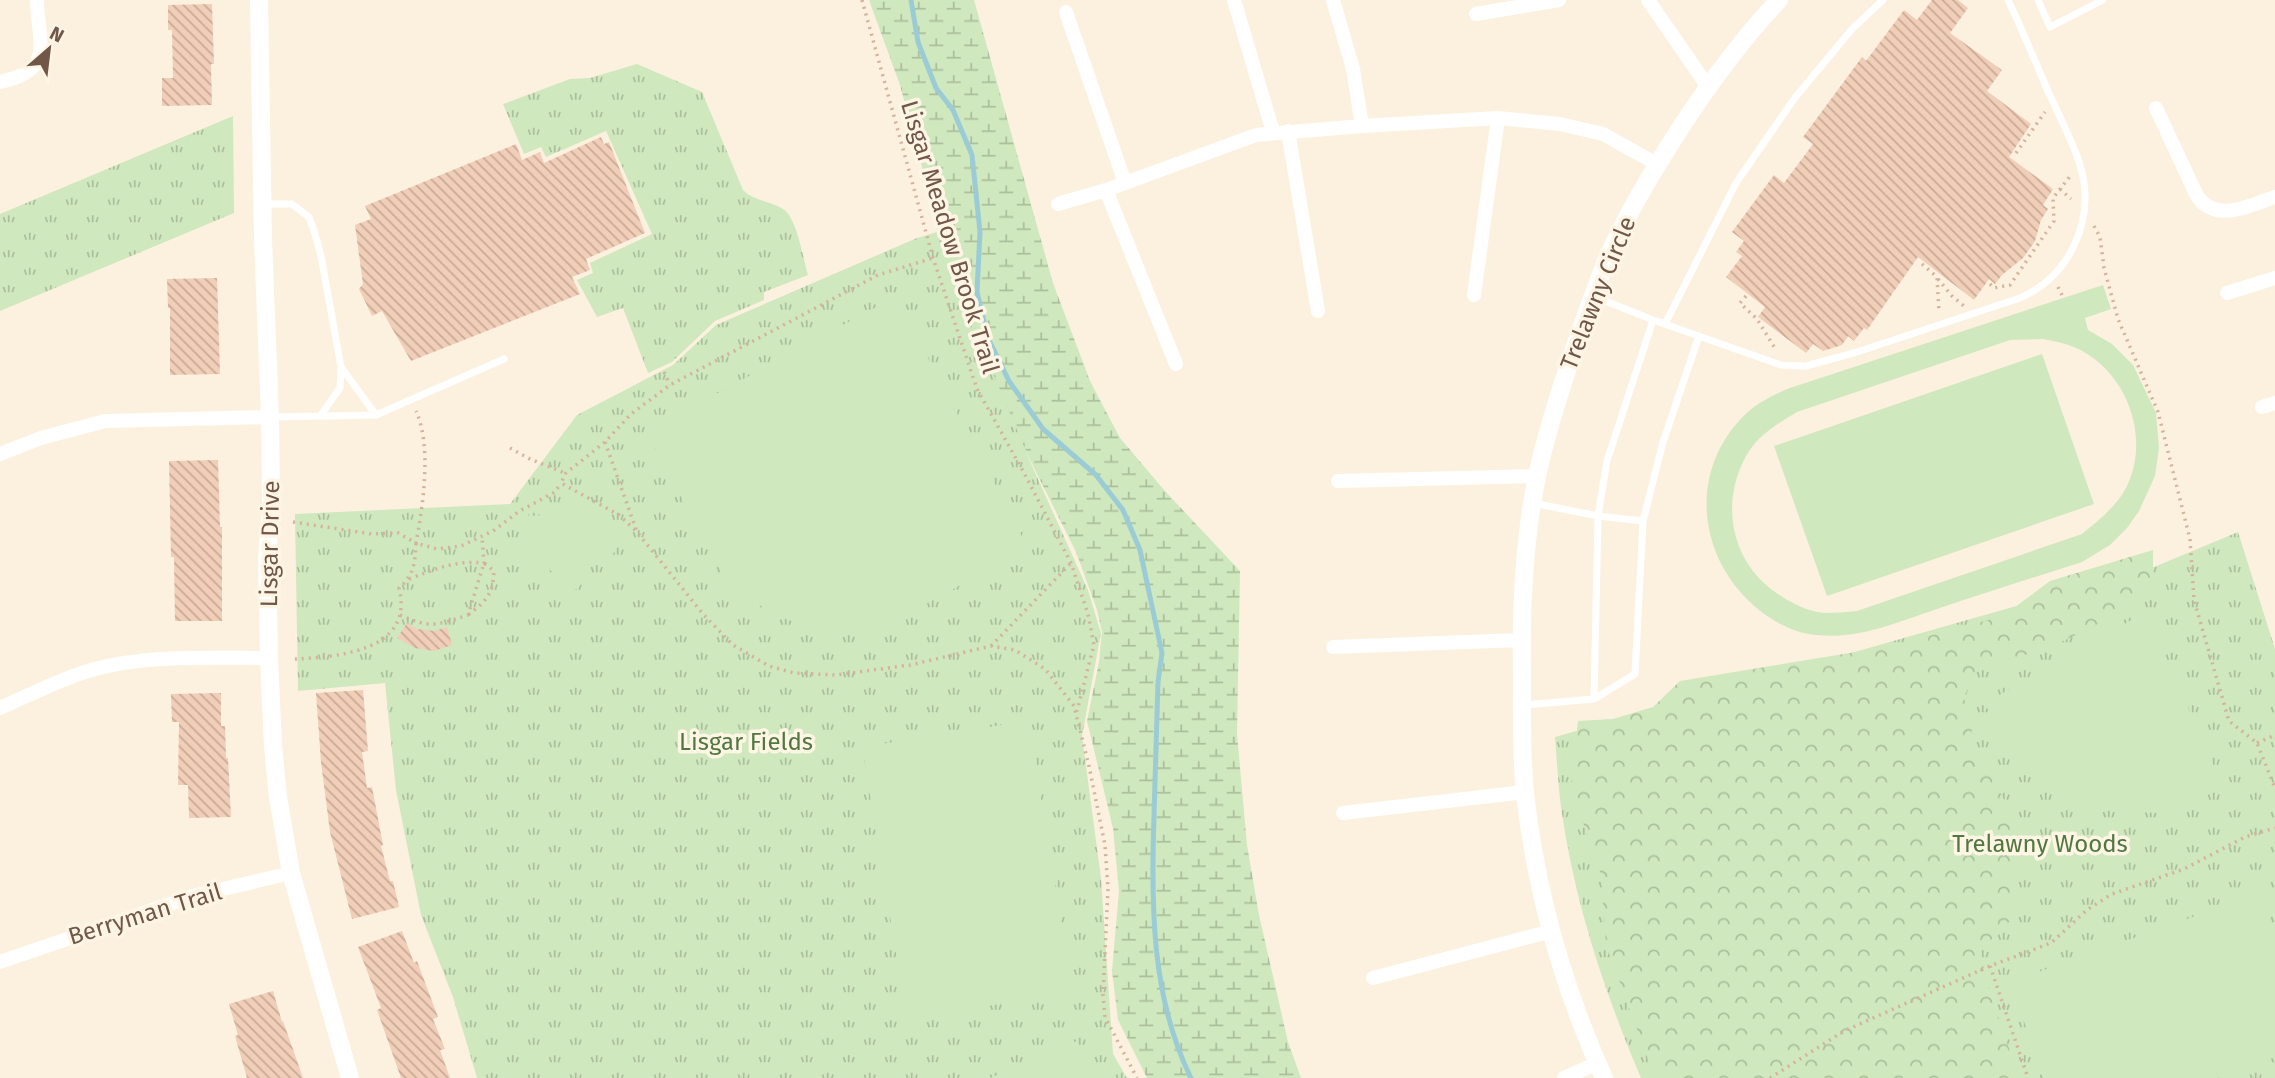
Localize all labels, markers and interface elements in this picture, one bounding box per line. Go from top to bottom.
north arrow [14,14,84,84]
text: N [46,21,68,48]
street label: Lisgar Meadow Brook Trail [895,97,1005,377]
street label: Trelawny Circle [1555,212,1641,374]
street label: Lisgar Drive [255,480,285,608]
park label: Lisgar Fields [679,728,813,756]
park label: Trelawny Woods [1952,830,2128,858]
street label: Berryman Trail [65,877,225,951]

